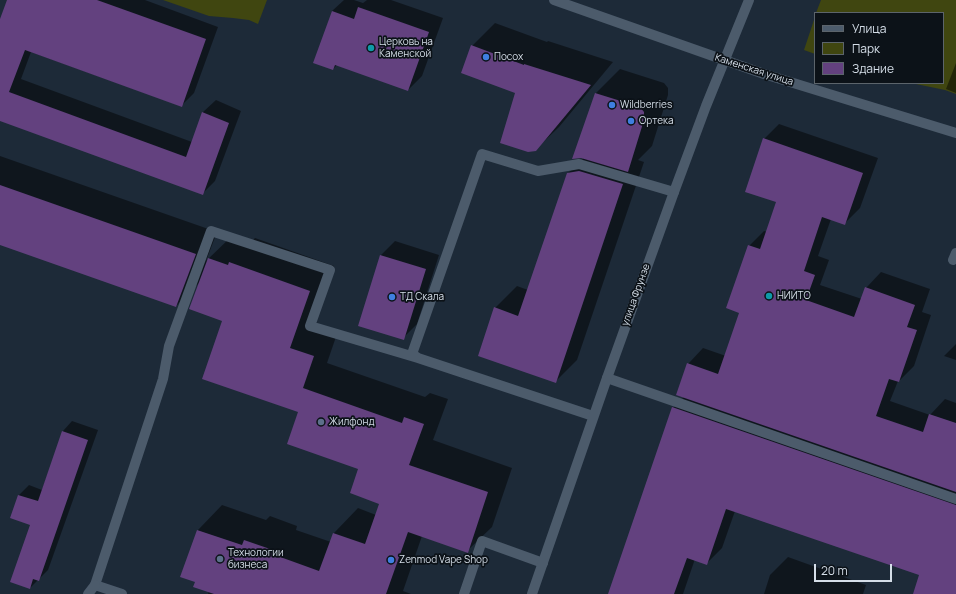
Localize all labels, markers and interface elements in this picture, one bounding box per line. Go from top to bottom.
legend [814,12,944,84]
text: Улица [852,20,886,37]
place label: Церковь на Каменской [379,36,433,60]
text: Парк [852,40,880,57]
marker: Церковь на Каменской [366,43,376,53]
place label: Посох [494,51,523,63]
marker: Посох [481,52,491,62]
street label: Каменская улица [713,52,795,88]
text: Здание [852,60,894,77]
place label: Wildberries [620,99,672,111]
marker: Wildberries [607,100,617,110]
place label: Ортека [639,115,674,127]
marker: Ортека [626,116,636,126]
street label: улица Фрунзе [619,262,653,328]
place label: НИИТО [777,290,811,302]
place label: ТД Скала [400,291,444,303]
marker: НИИТО [764,291,774,301]
marker: ТД Скала [387,292,397,302]
place label: Жилфонд [329,416,374,428]
marker: Жилфонд [316,417,326,427]
place label: Технологии бизнеса [228,547,284,570]
marker: Технологии бизнеса [215,554,225,564]
place label: Zenmod Vape Shop [399,554,488,566]
marker: Zenmod Vape Shop [386,555,396,565]
scale bar [816,556,894,582]
text: 20 m [821,562,848,579]

